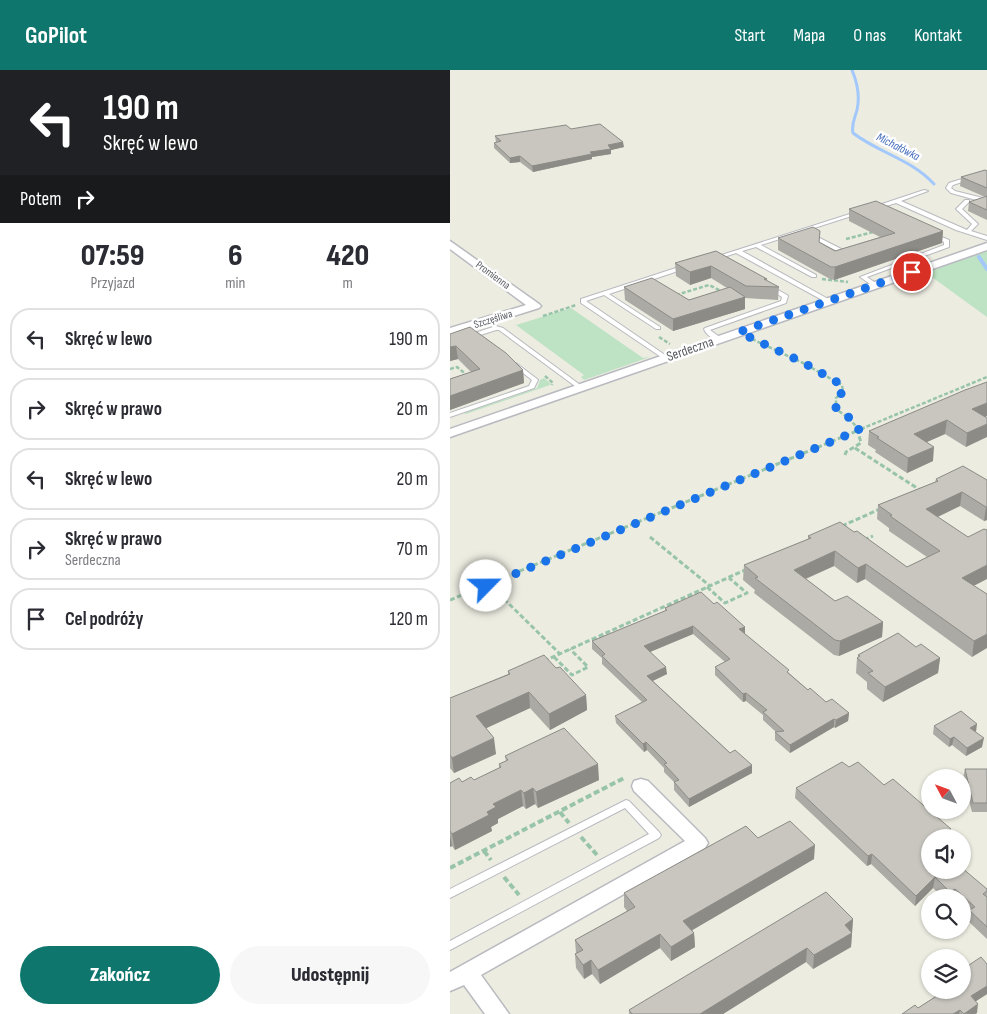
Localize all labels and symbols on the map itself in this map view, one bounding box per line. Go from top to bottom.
water label: Michałówka [874,130,922,164]
pin [891,251,933,293]
street label: Promienna [473,258,513,292]
street label: Szczęśliwa [472,307,514,331]
street label: Serdeczna [664,333,716,365]
position arrow [459,559,511,611]
north arrow [921,769,971,819]

